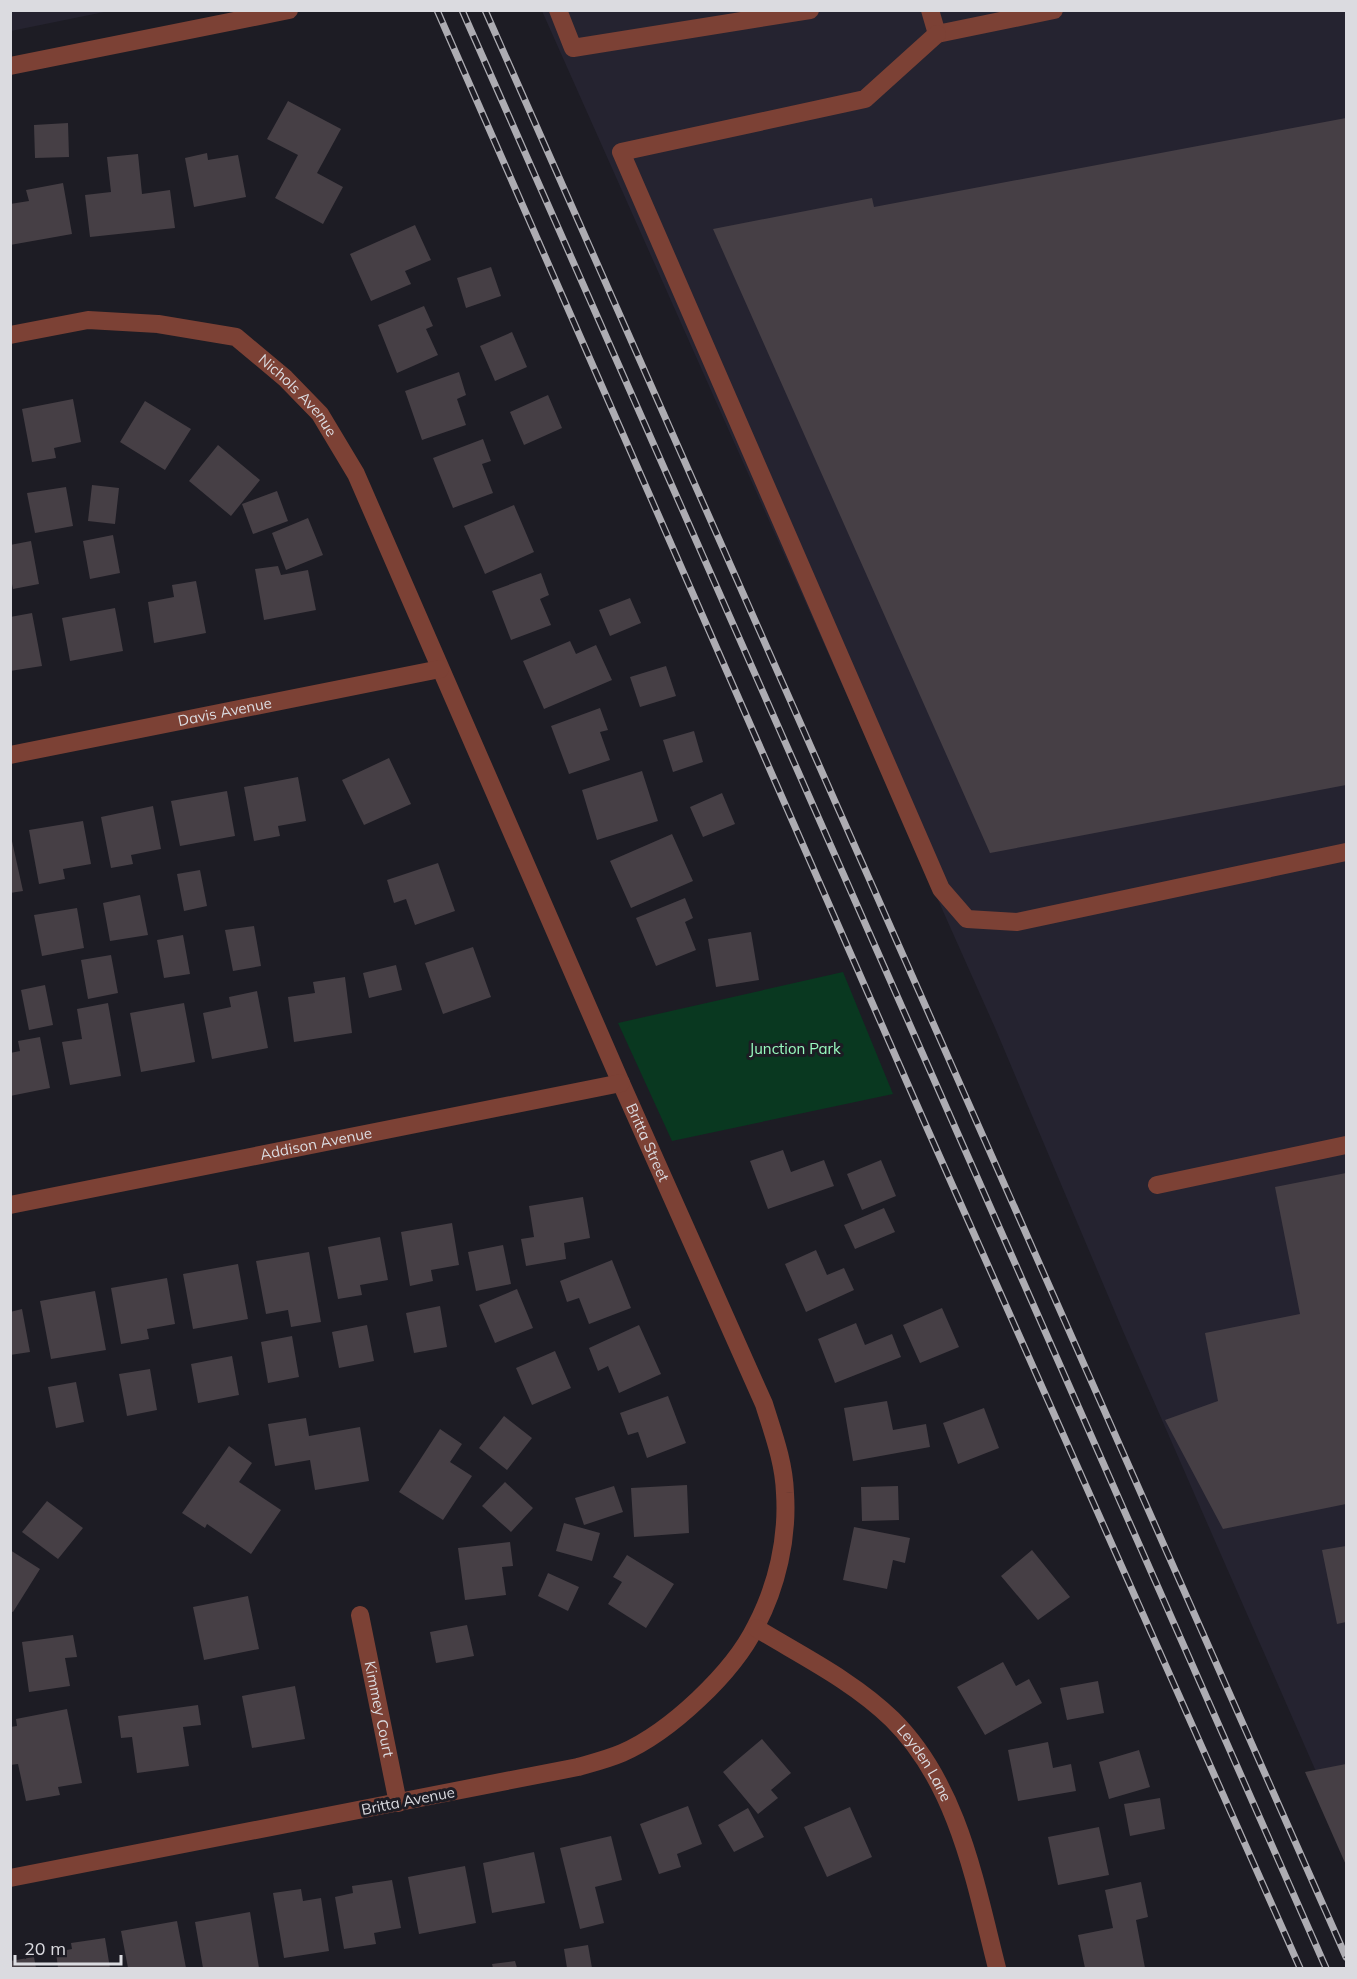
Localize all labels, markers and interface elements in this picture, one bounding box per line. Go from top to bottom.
street label: Nichols Avenue [255,350,341,440]
street label: Davis Avenue [176,693,273,730]
park label: Junction Park [749,1039,841,1058]
street label: Britta Street [622,1100,674,1185]
street label: Addison Avenue [258,1123,373,1164]
street label: Kimmey Court [361,1659,398,1759]
street label: Leyden Lane [893,1720,956,1804]
street label: Britta Avenue [360,1782,456,1819]
scale bar [15,1928,122,1966]
text: 20 m [24,1937,66,1960]

